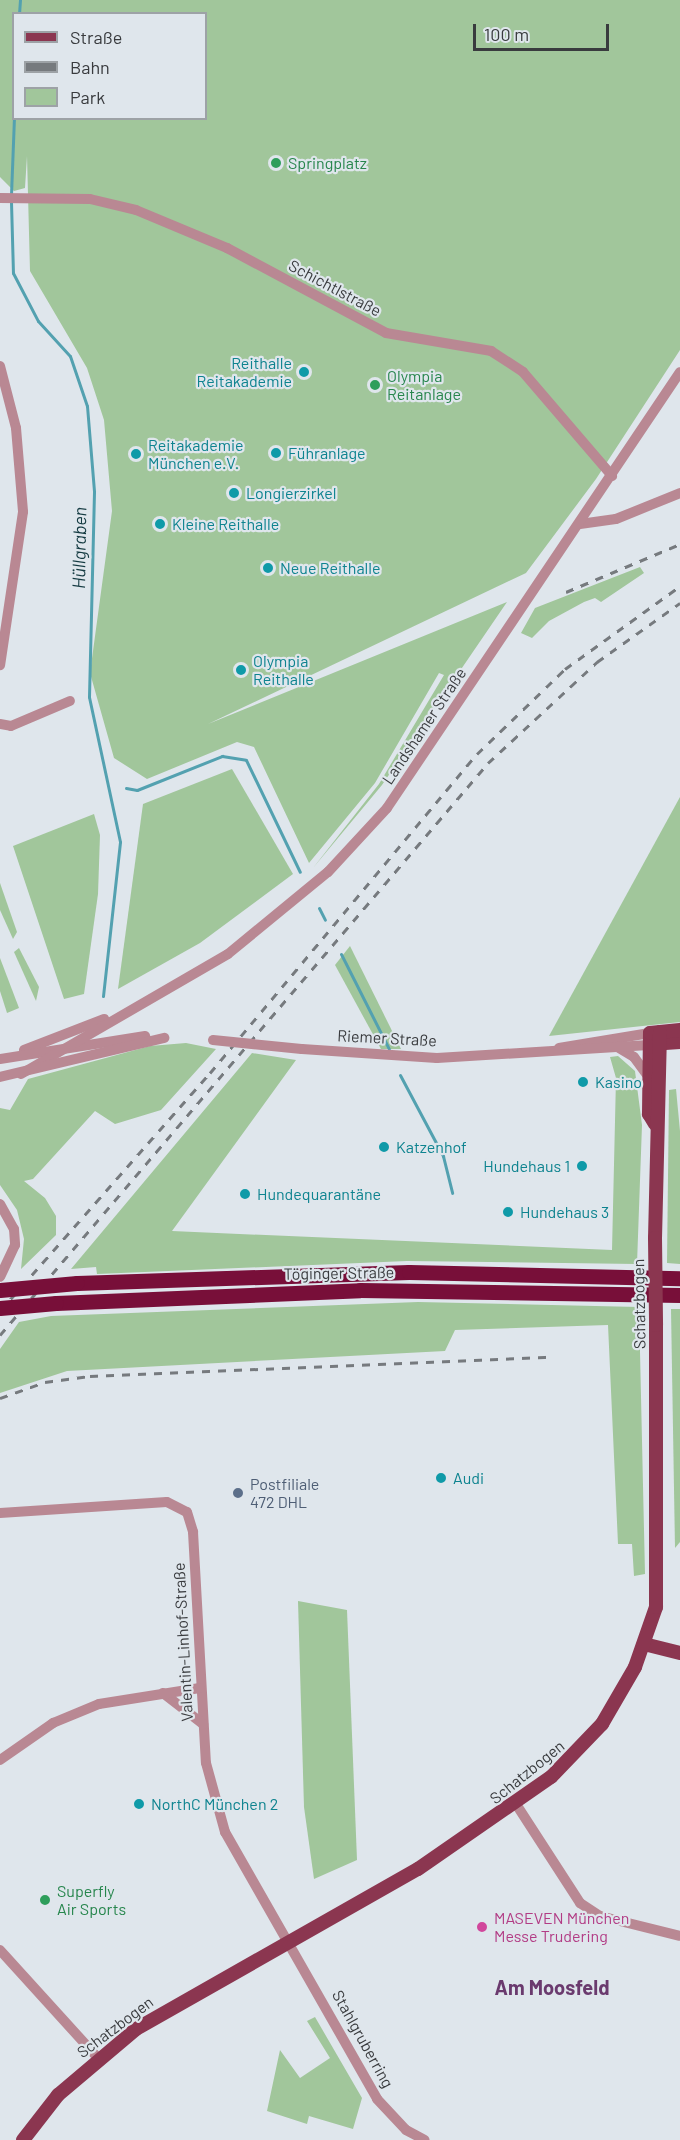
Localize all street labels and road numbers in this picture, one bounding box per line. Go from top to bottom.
street label: Schichtlstraße [286,256,384,320]
street label: Landshamer Straße [378,664,470,788]
street label: Riemer Straße [337,1026,437,1050]
street label: Schatzbogen [629,1259,649,1349]
street label: Töginger Straße [284,1262,394,1284]
street label: Valentin-Linhof-Straße [169,1562,197,1722]
street label: Schatzbogen [486,1736,568,1808]
street label: Stahlgruberring [328,1987,398,2091]
street label: Schatzbogen [73,1992,157,2062]

